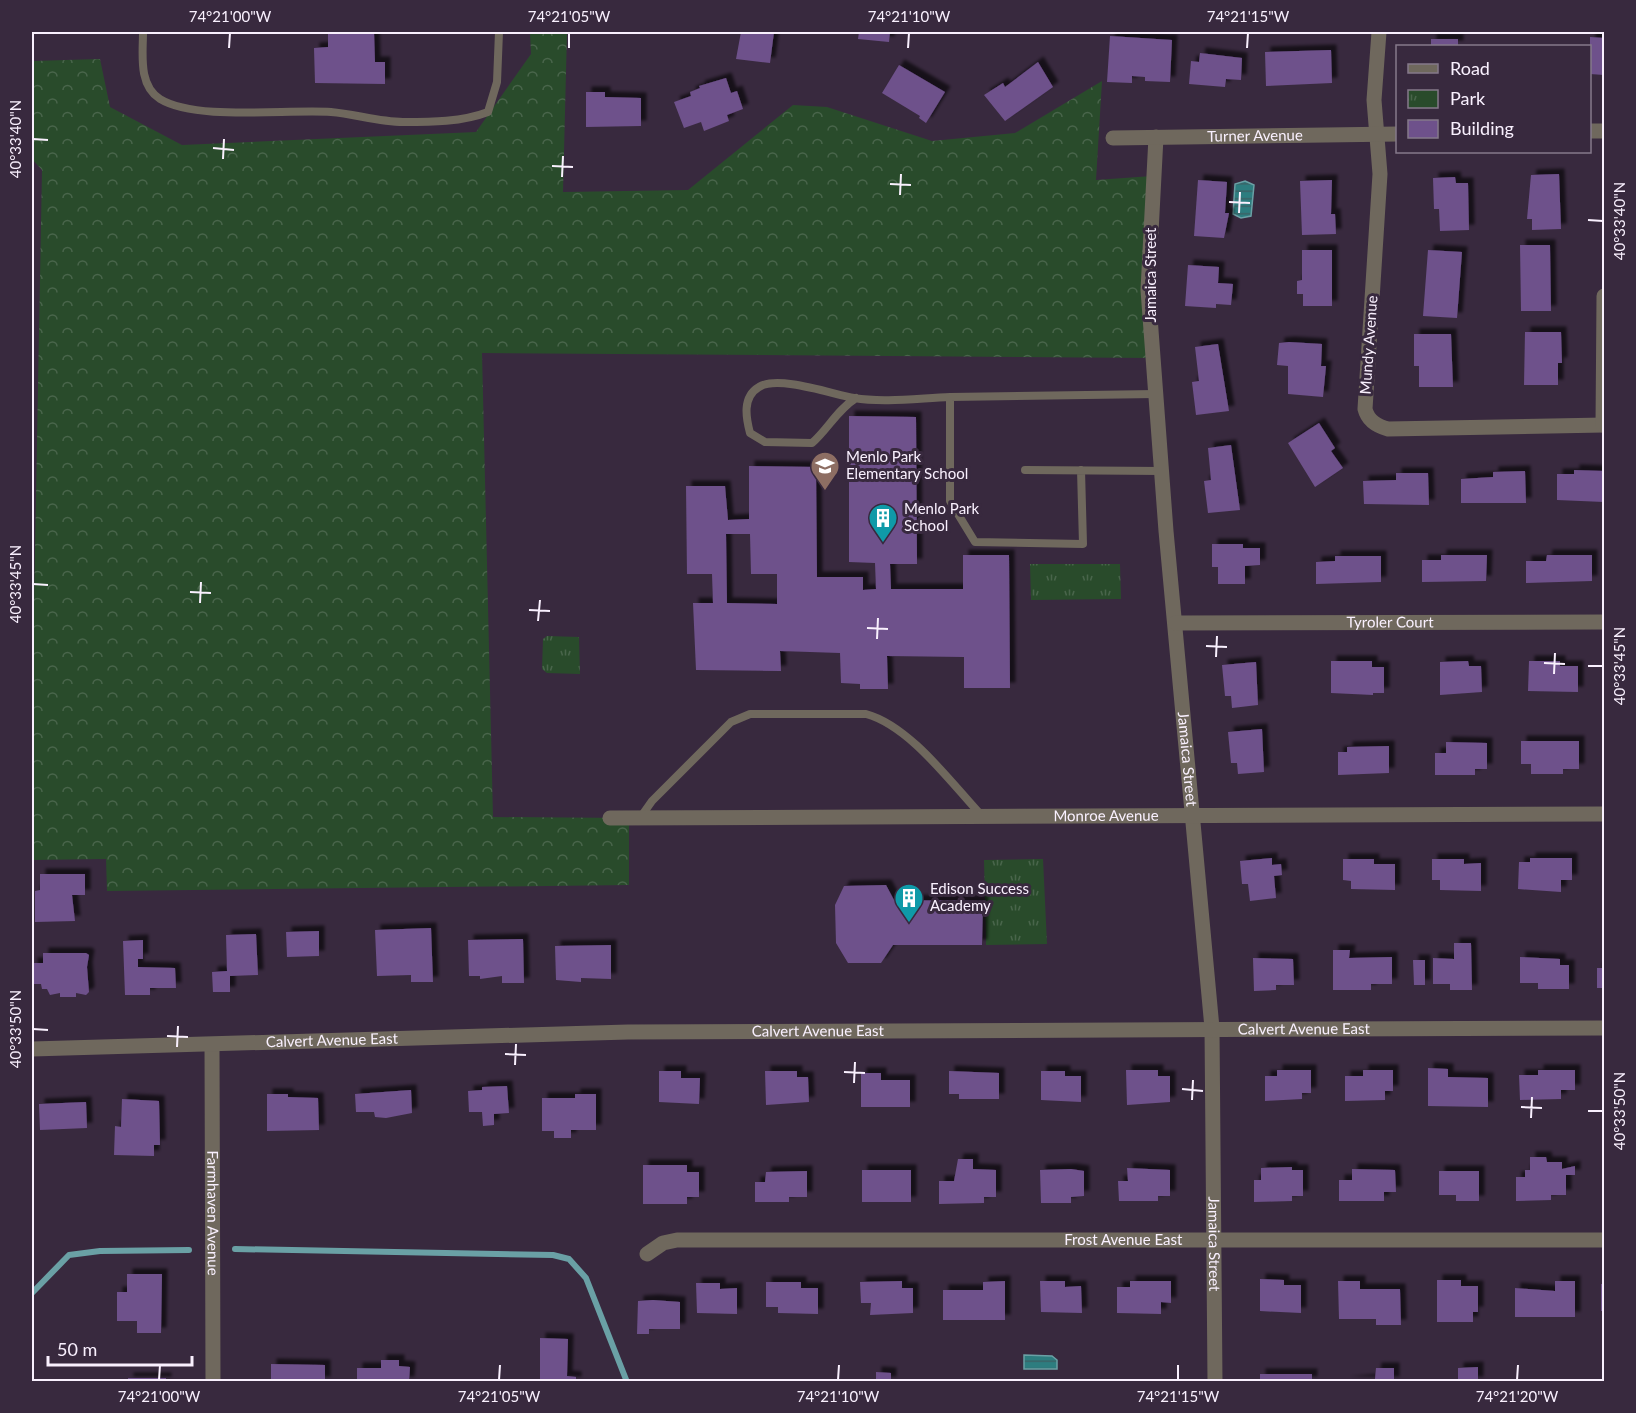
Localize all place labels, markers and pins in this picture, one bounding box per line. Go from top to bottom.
place label: Menlo Park Elementary School [846,447,968,482]
school or university icon: Menlo Park Elementary School [809,450,841,492]
place label: Menlo Park School [904,499,980,534]
building icon: Menlo Park School [867,502,899,544]
place label: Edison Success Academy [930,879,1029,914]
building icon: Edison Success Academy [893,882,925,924]

